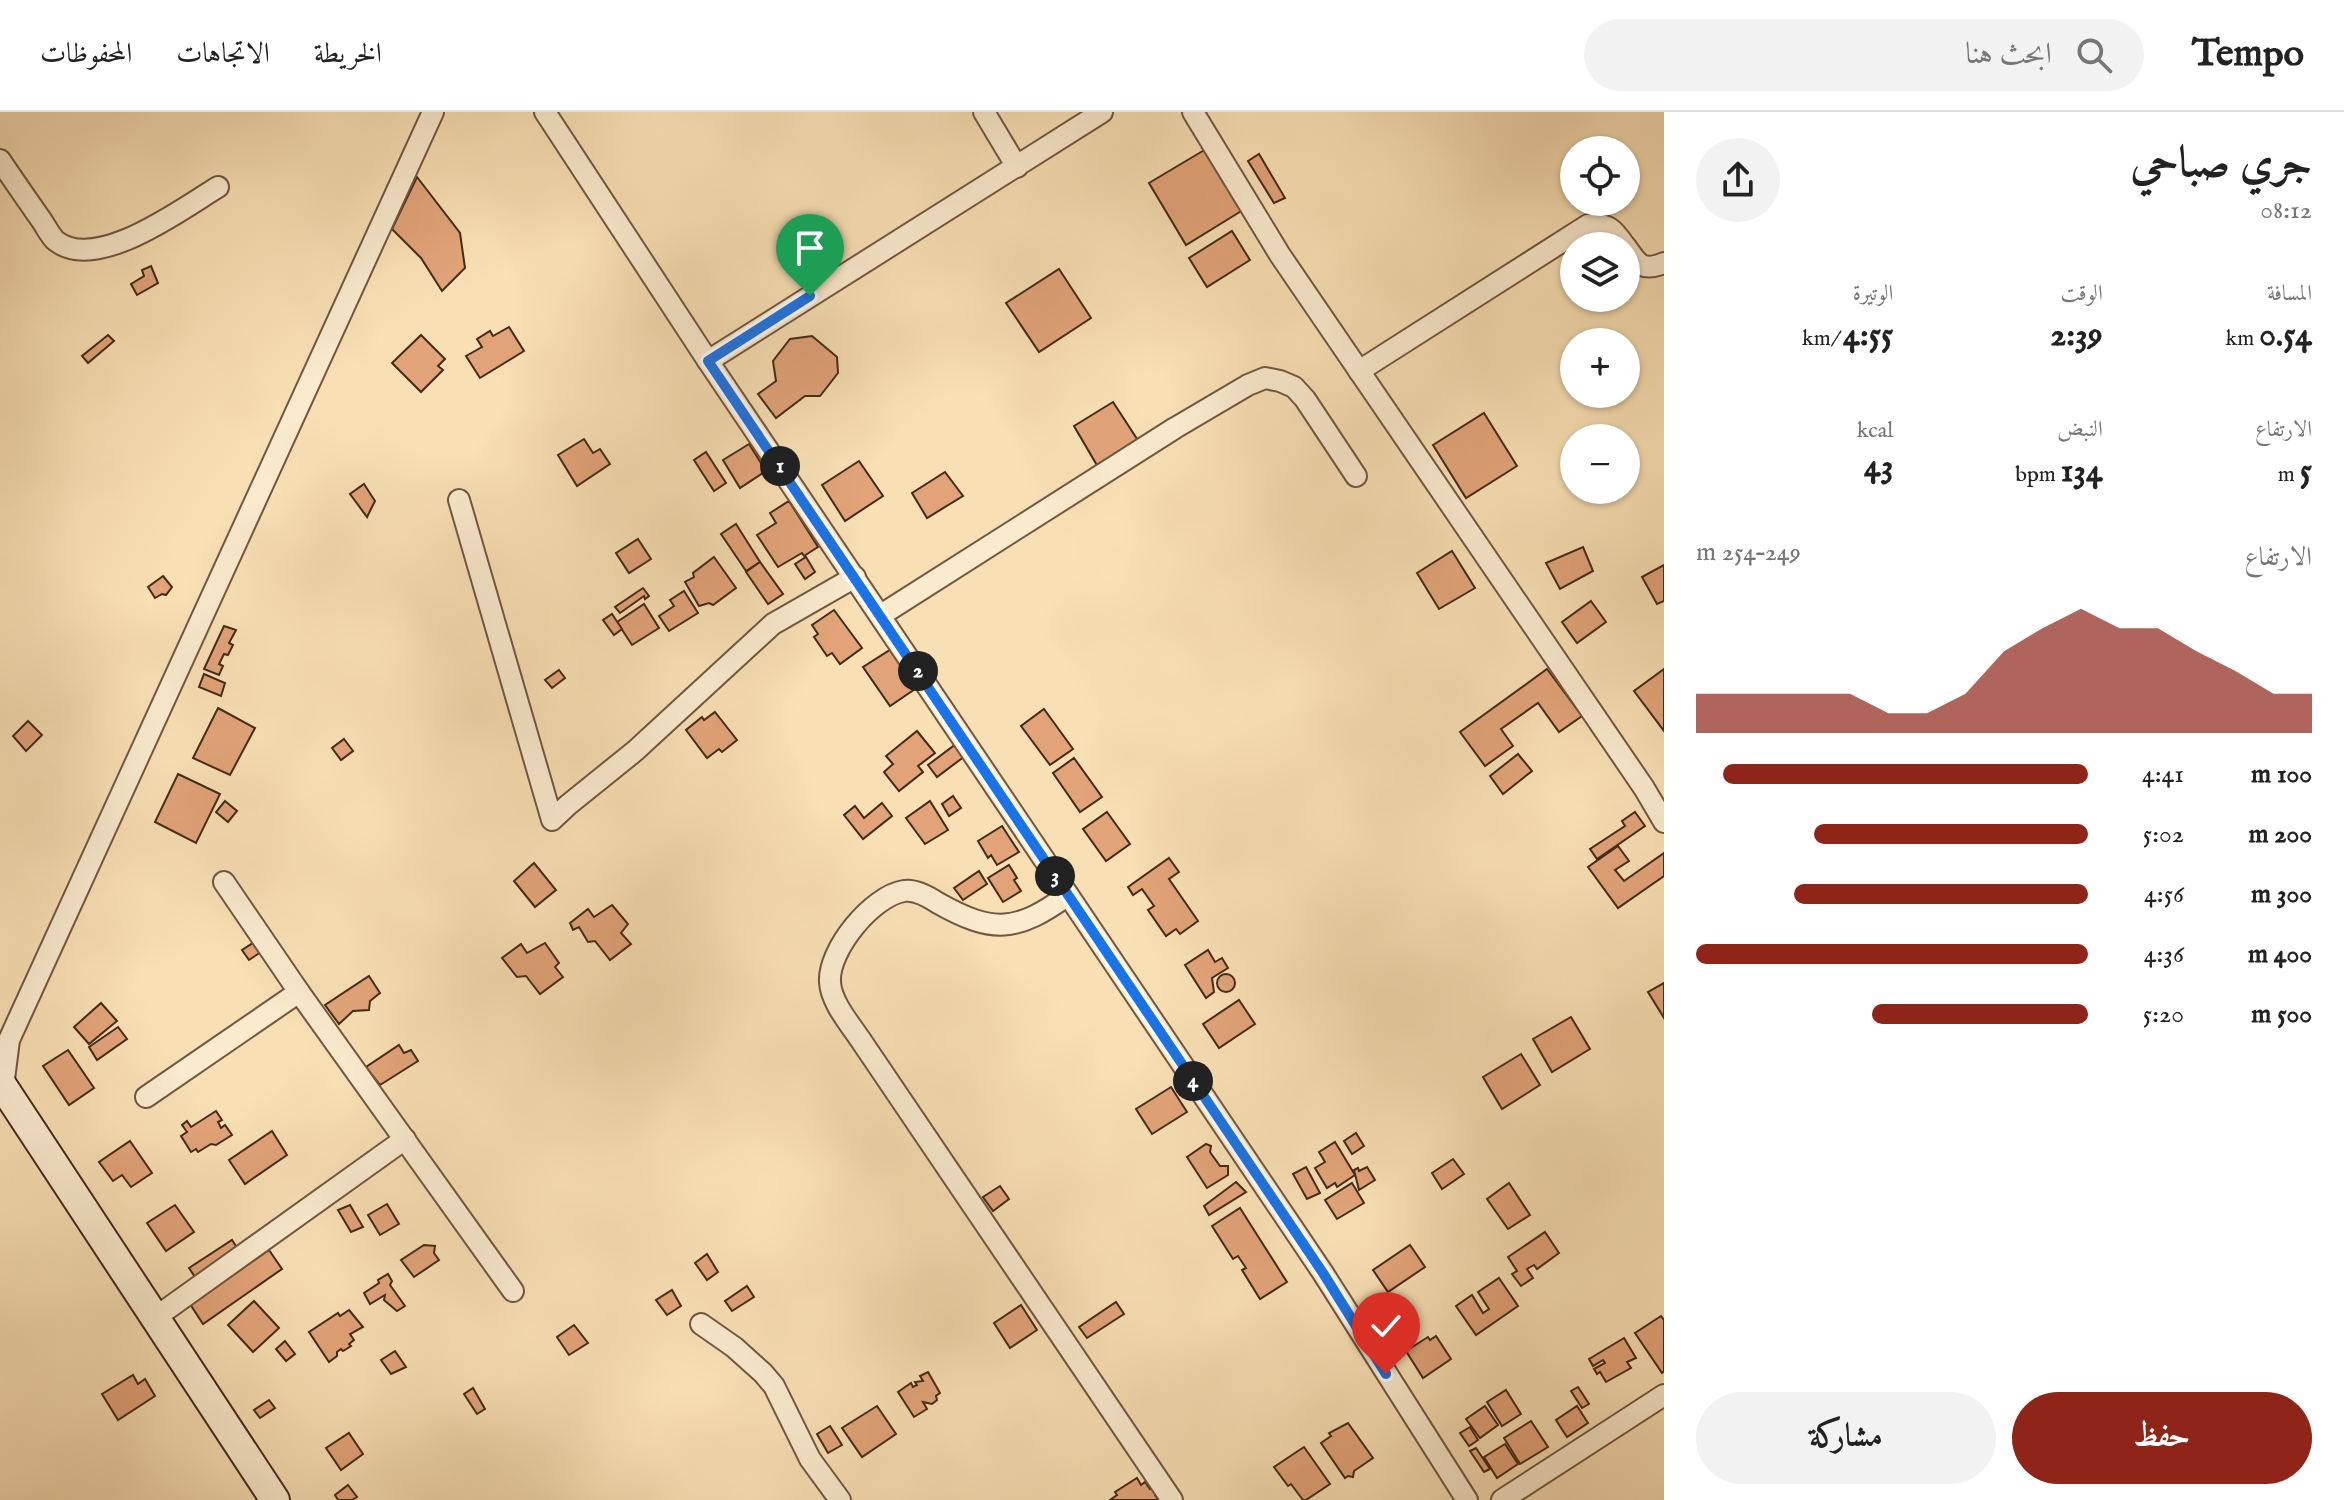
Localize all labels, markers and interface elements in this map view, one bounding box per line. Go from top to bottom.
search box [1584,19,2144,91]
text: Tempo [2192,31,2304,79]
icon: search [2072,33,2116,77]
text: ابحث هنا [1965,36,2052,74]
text: المحفوظات [40,37,132,72]
text: الاتجاهات [176,37,270,72]
text: الخريطة [314,37,382,72]
map controls [1560,136,1640,504]
button: locate [1560,136,1640,216]
text: جري صباحي [2131,136,2312,192]
button: share [1696,138,1780,222]
text: 08:12 [2260,194,2312,227]
pin [776,214,844,296]
icon: arrive [788,226,832,270]
button: layers [1560,232,1640,312]
text: الوتيرة [1853,280,1893,308]
text: الوقت [2061,280,2103,308]
text: المسافة [2267,280,2312,308]
text: 4:55 [1843,314,1893,357]
text: 2:39 [2050,314,2103,357]
text: 0.54 [2259,314,2312,357]
text: /km [1802,325,1843,353]
text: km [2226,325,2259,353]
button: + [1560,328,1640,408]
text: النبض [2057,416,2103,444]
text: الارتفاع [2255,416,2312,444]
text: kcal [1857,417,1893,445]
button: − [1560,424,1640,504]
text: 43 [1864,445,1893,488]
pin: 1 [760,446,800,486]
text: 134 [2061,450,2103,493]
text: 5 [2300,450,2312,493]
text: 1 [776,452,784,480]
text: bpm [2015,461,2061,489]
text: m [2278,461,2300,489]
text: 249–254 m [1696,536,1801,569]
text: الارتفاع [2245,541,2312,574]
pin: 2 [898,651,938,691]
text: 2 [913,657,923,685]
text: 4:41 [2142,758,2184,791]
text: 100 m [2251,758,2312,791]
text: 5:02 [2143,818,2184,851]
text: 200 m [2248,818,2312,851]
pin: 3 [1035,856,1075,896]
text: 3 [1051,862,1059,890]
text: 4:56 [2144,878,2184,911]
text: 300 m [2251,878,2312,911]
text: 4:36 [2144,938,2184,971]
text: 400 m [2248,938,2312,971]
text: 5:20 [2143,998,2184,1031]
text: 500 m [2251,998,2312,1031]
pin: 4 [1173,1061,1213,1101]
text: 4 [1188,1067,1198,1095]
pin [1352,1292,1420,1374]
icon: check [1364,1304,1408,1348]
button: مشاركة [1696,1392,1996,1484]
button: حفظ [2012,1392,2312,1484]

